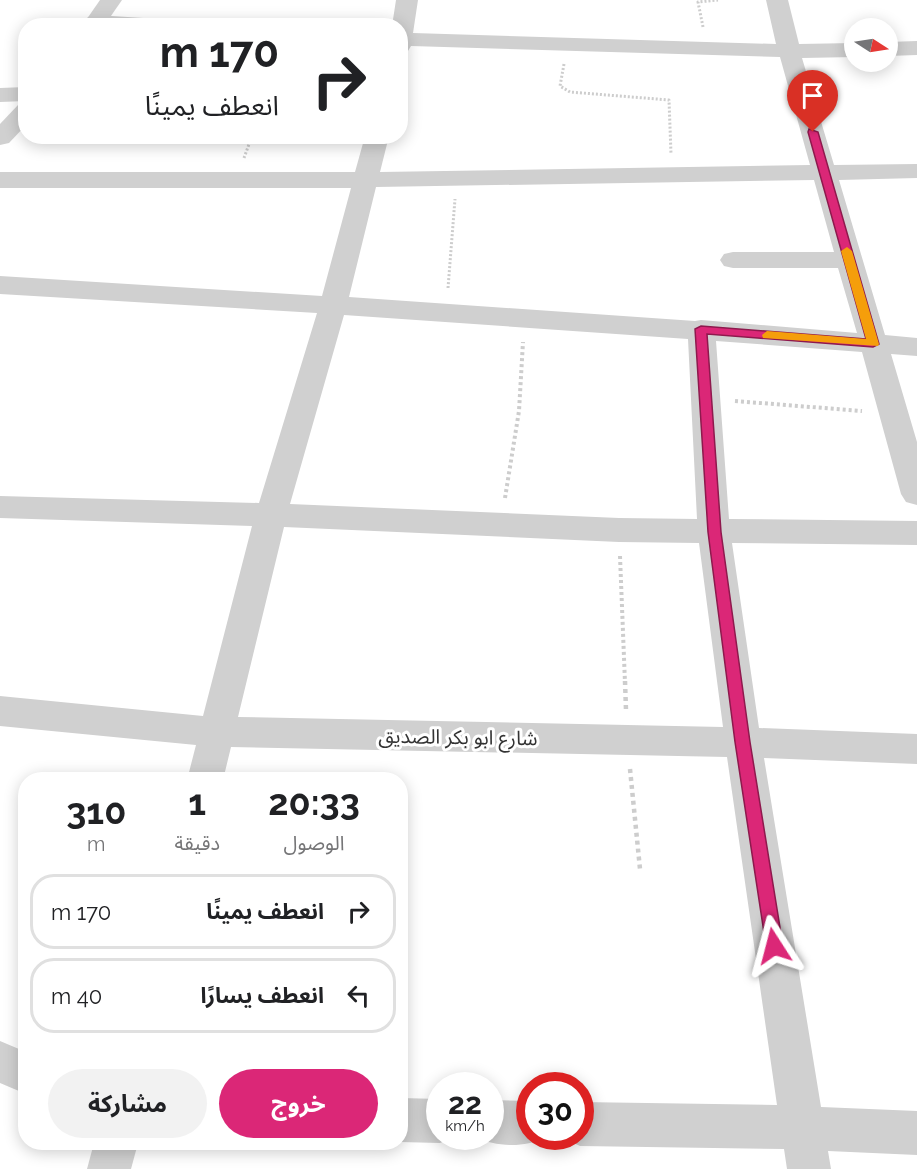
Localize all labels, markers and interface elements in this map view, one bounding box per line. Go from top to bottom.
north arrow [844,18,898,72]
map controls [844,18,898,72]
text: 170 m [160,28,279,77]
icon: right [300,42,378,120]
pin [787,70,838,132]
icon: arrive [796,79,829,112]
text: انعطف يمينًا [145,90,279,121]
street label: شارع ابو بكر الصديق [378,724,538,753]
text: 1 [188,781,206,823]
text: 20:33 [268,781,360,823]
text: 310 [66,790,126,832]
text: دقيقة [174,831,220,855]
text: الوصول [284,831,344,855]
text: m [87,832,105,856]
icon: right [342,895,375,928]
text: انعطف يمينًا [206,898,324,924]
text: 170 m [51,899,111,925]
position arrow [742,914,806,978]
icon: left [342,979,375,1012]
text: انعطف يسارًا [201,982,324,1008]
text: 40 m [51,983,102,1009]
button: مشاركة [48,1069,207,1138]
button: خروج [219,1069,378,1138]
speed limit sign: 30 [516,1072,594,1150]
text: 22 [448,1086,482,1121]
text: km/h [445,1117,485,1135]

